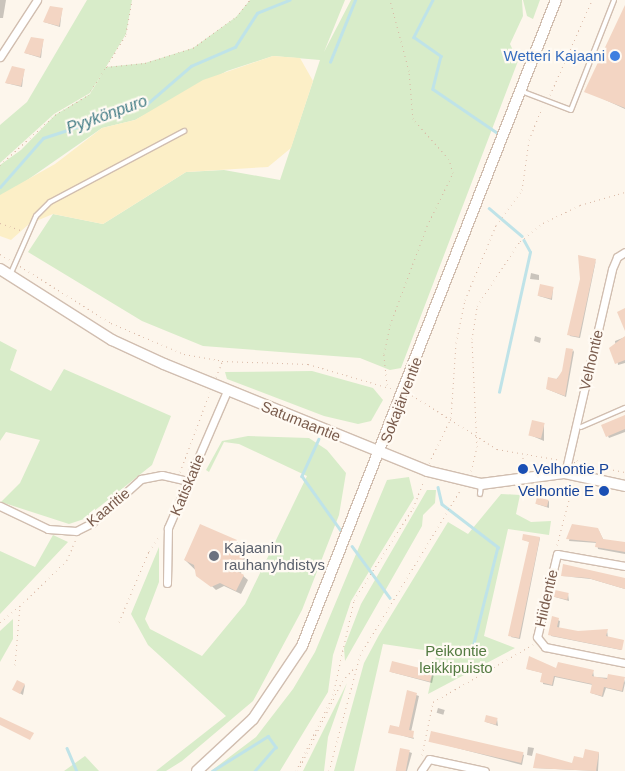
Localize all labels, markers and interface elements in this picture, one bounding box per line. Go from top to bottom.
place label: Wetteri Kajaani [504,47,605,65]
marker: Wetteri Kajaani [609,50,621,62]
water label: Pyykönpuro [64,92,150,138]
street label: Velhontie [575,328,607,392]
street label: Sokajärventie [376,354,426,446]
street label: Satumaantie [259,397,343,445]
street label: Katiskatie [166,452,208,518]
place label: Velhontie P [533,460,609,478]
marker: Velhontie P [517,463,529,475]
place label: Velhontie E [518,482,594,500]
street label: Kaaritie [83,484,133,530]
marker: Velhontie E [598,485,610,497]
place label: Kajaanin rauhanyhdistys [224,538,325,573]
marker: Kajaanin rauhanyhdistys [208,550,220,562]
street label: Hiidentie [531,568,561,628]
park label: Peikontie leikkipuisto [419,641,493,676]

